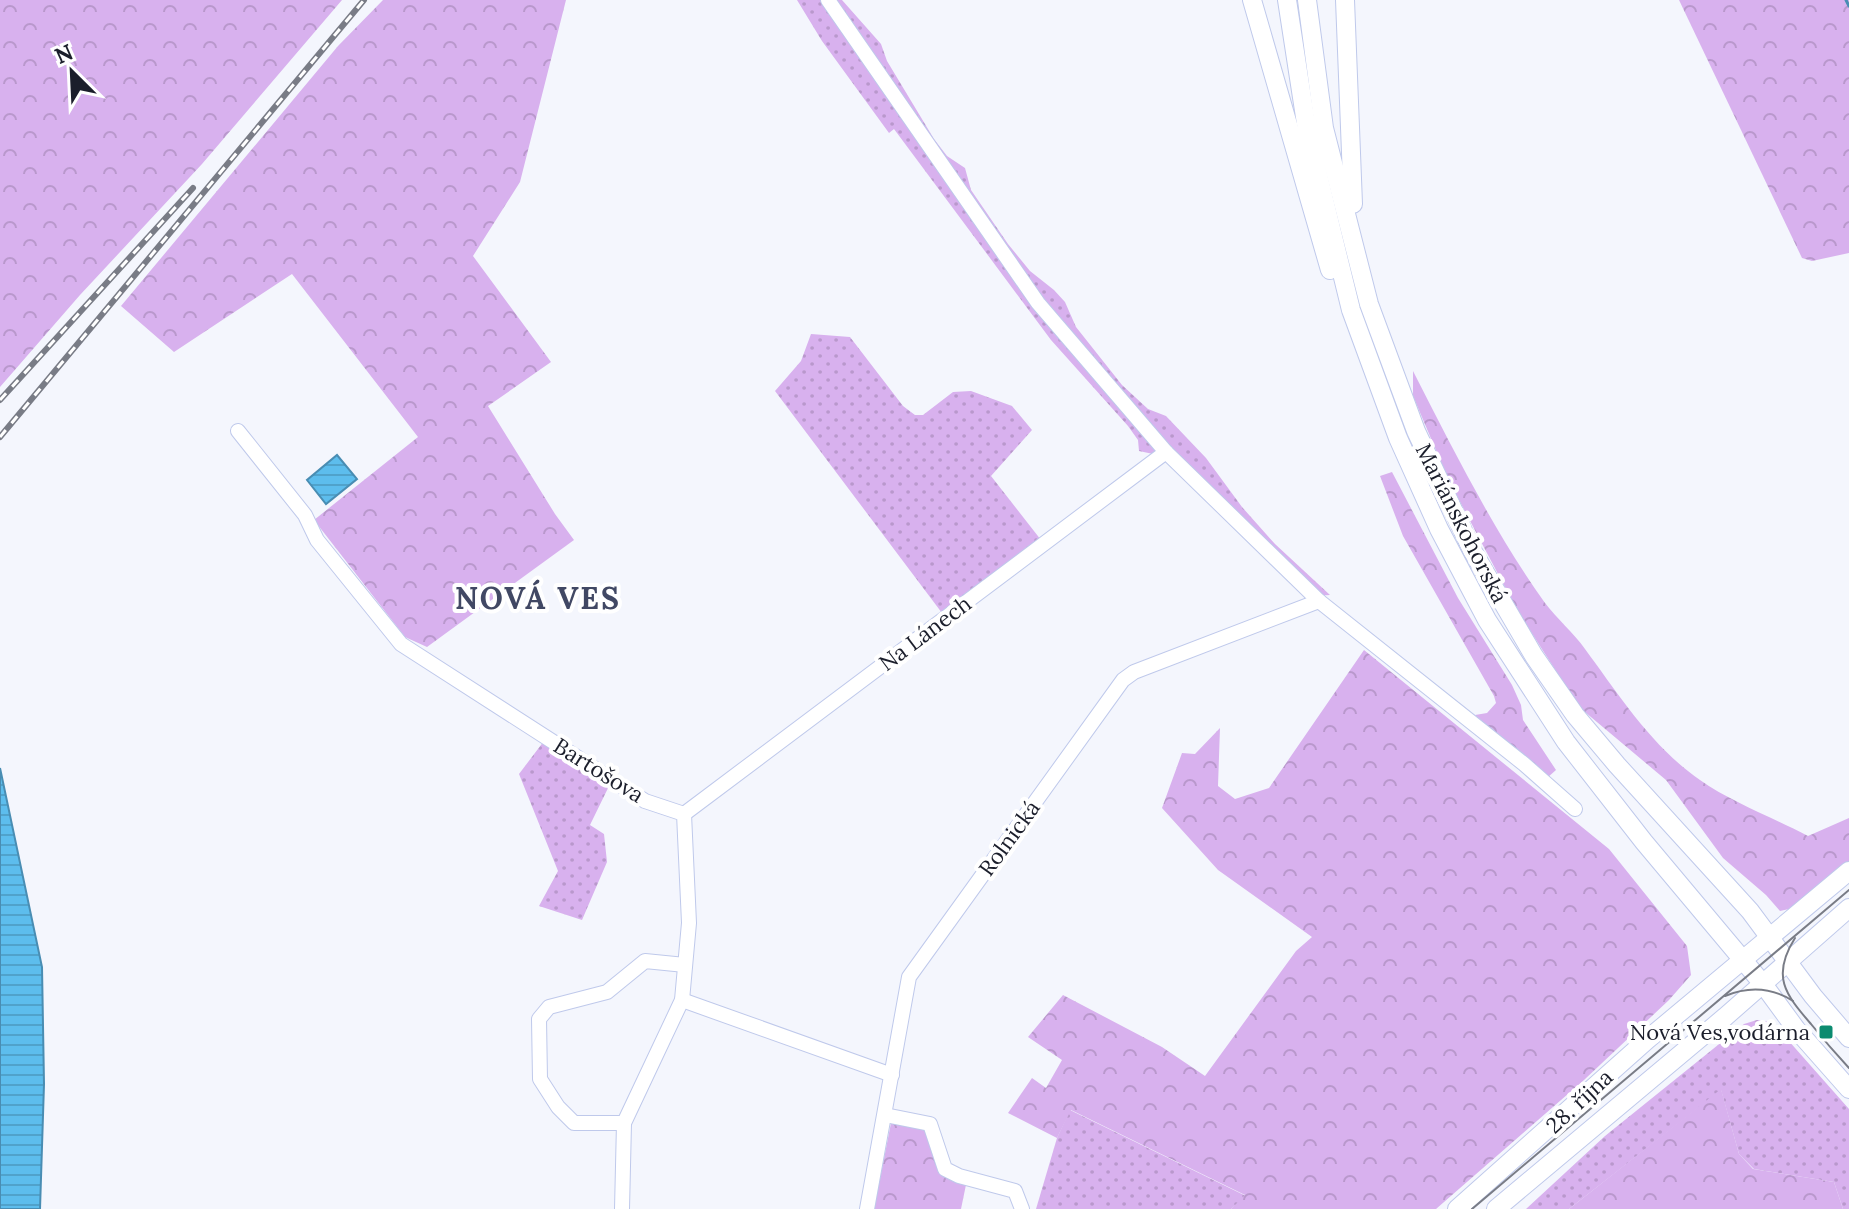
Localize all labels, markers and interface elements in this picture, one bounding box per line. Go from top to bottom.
north arrow [32,32,112,112]
text: N [50,37,77,70]
street label: Mariánskohorská [1410,438,1514,608]
district label: NOVÁ VES [455,579,621,617]
street label: Na Lánech [873,589,977,677]
street label: Bartošova [549,731,649,809]
street label: Rolnická [972,795,1046,881]
place label: Nová Ves,vodárna [1630,1018,1810,1046]
marker: Nová Ves,vodárna [1817,1023,1835,1041]
street label: 28. října [1540,1063,1618,1139]

